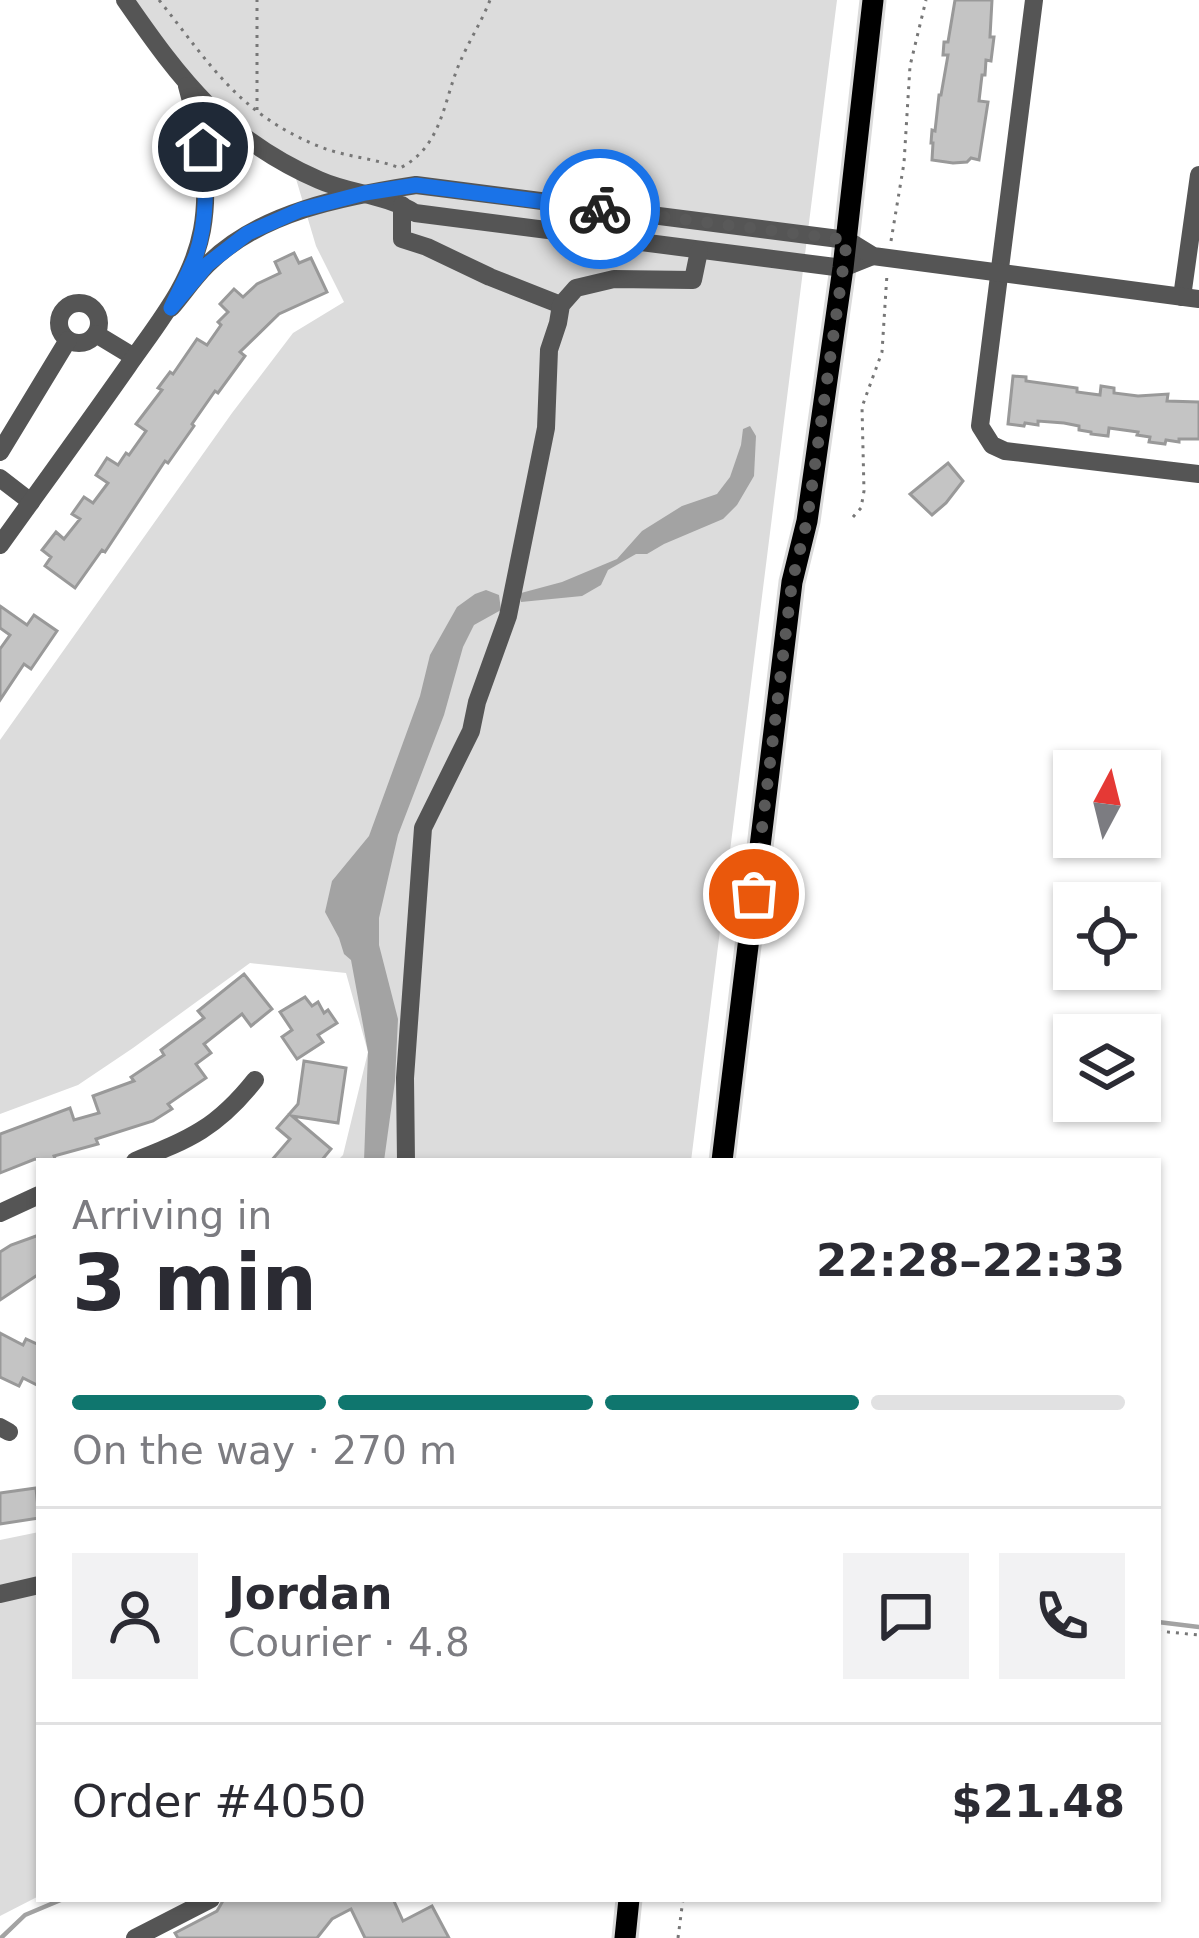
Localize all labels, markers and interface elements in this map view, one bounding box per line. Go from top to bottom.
pin [152,96,254,198]
icon: home [170,114,236,180]
courier [540,149,660,269]
icon: bike [567,176,633,242]
north arrow [1053,750,1161,858]
map controls [1053,750,1161,1122]
pin [703,843,805,945]
icon: bag [721,861,787,927]
button: locate [1053,882,1161,990]
button: layers [1053,1014,1161,1122]
text: Arriving in [72,1193,272,1238]
text: 22:28–22:33 [816,1234,1125,1287]
text: 3 min [72,1238,317,1328]
text: On the way · 270 m [72,1428,457,1473]
button: person [72,1553,198,1679]
button: chat [843,1553,969,1679]
button: phone [999,1553,1125,1679]
text: Jordan [228,1567,392,1620]
text: Courier · 4.8 [228,1620,470,1665]
text: Order #4050 [72,1775,366,1828]
text: $21.48 [951,1775,1125,1828]

